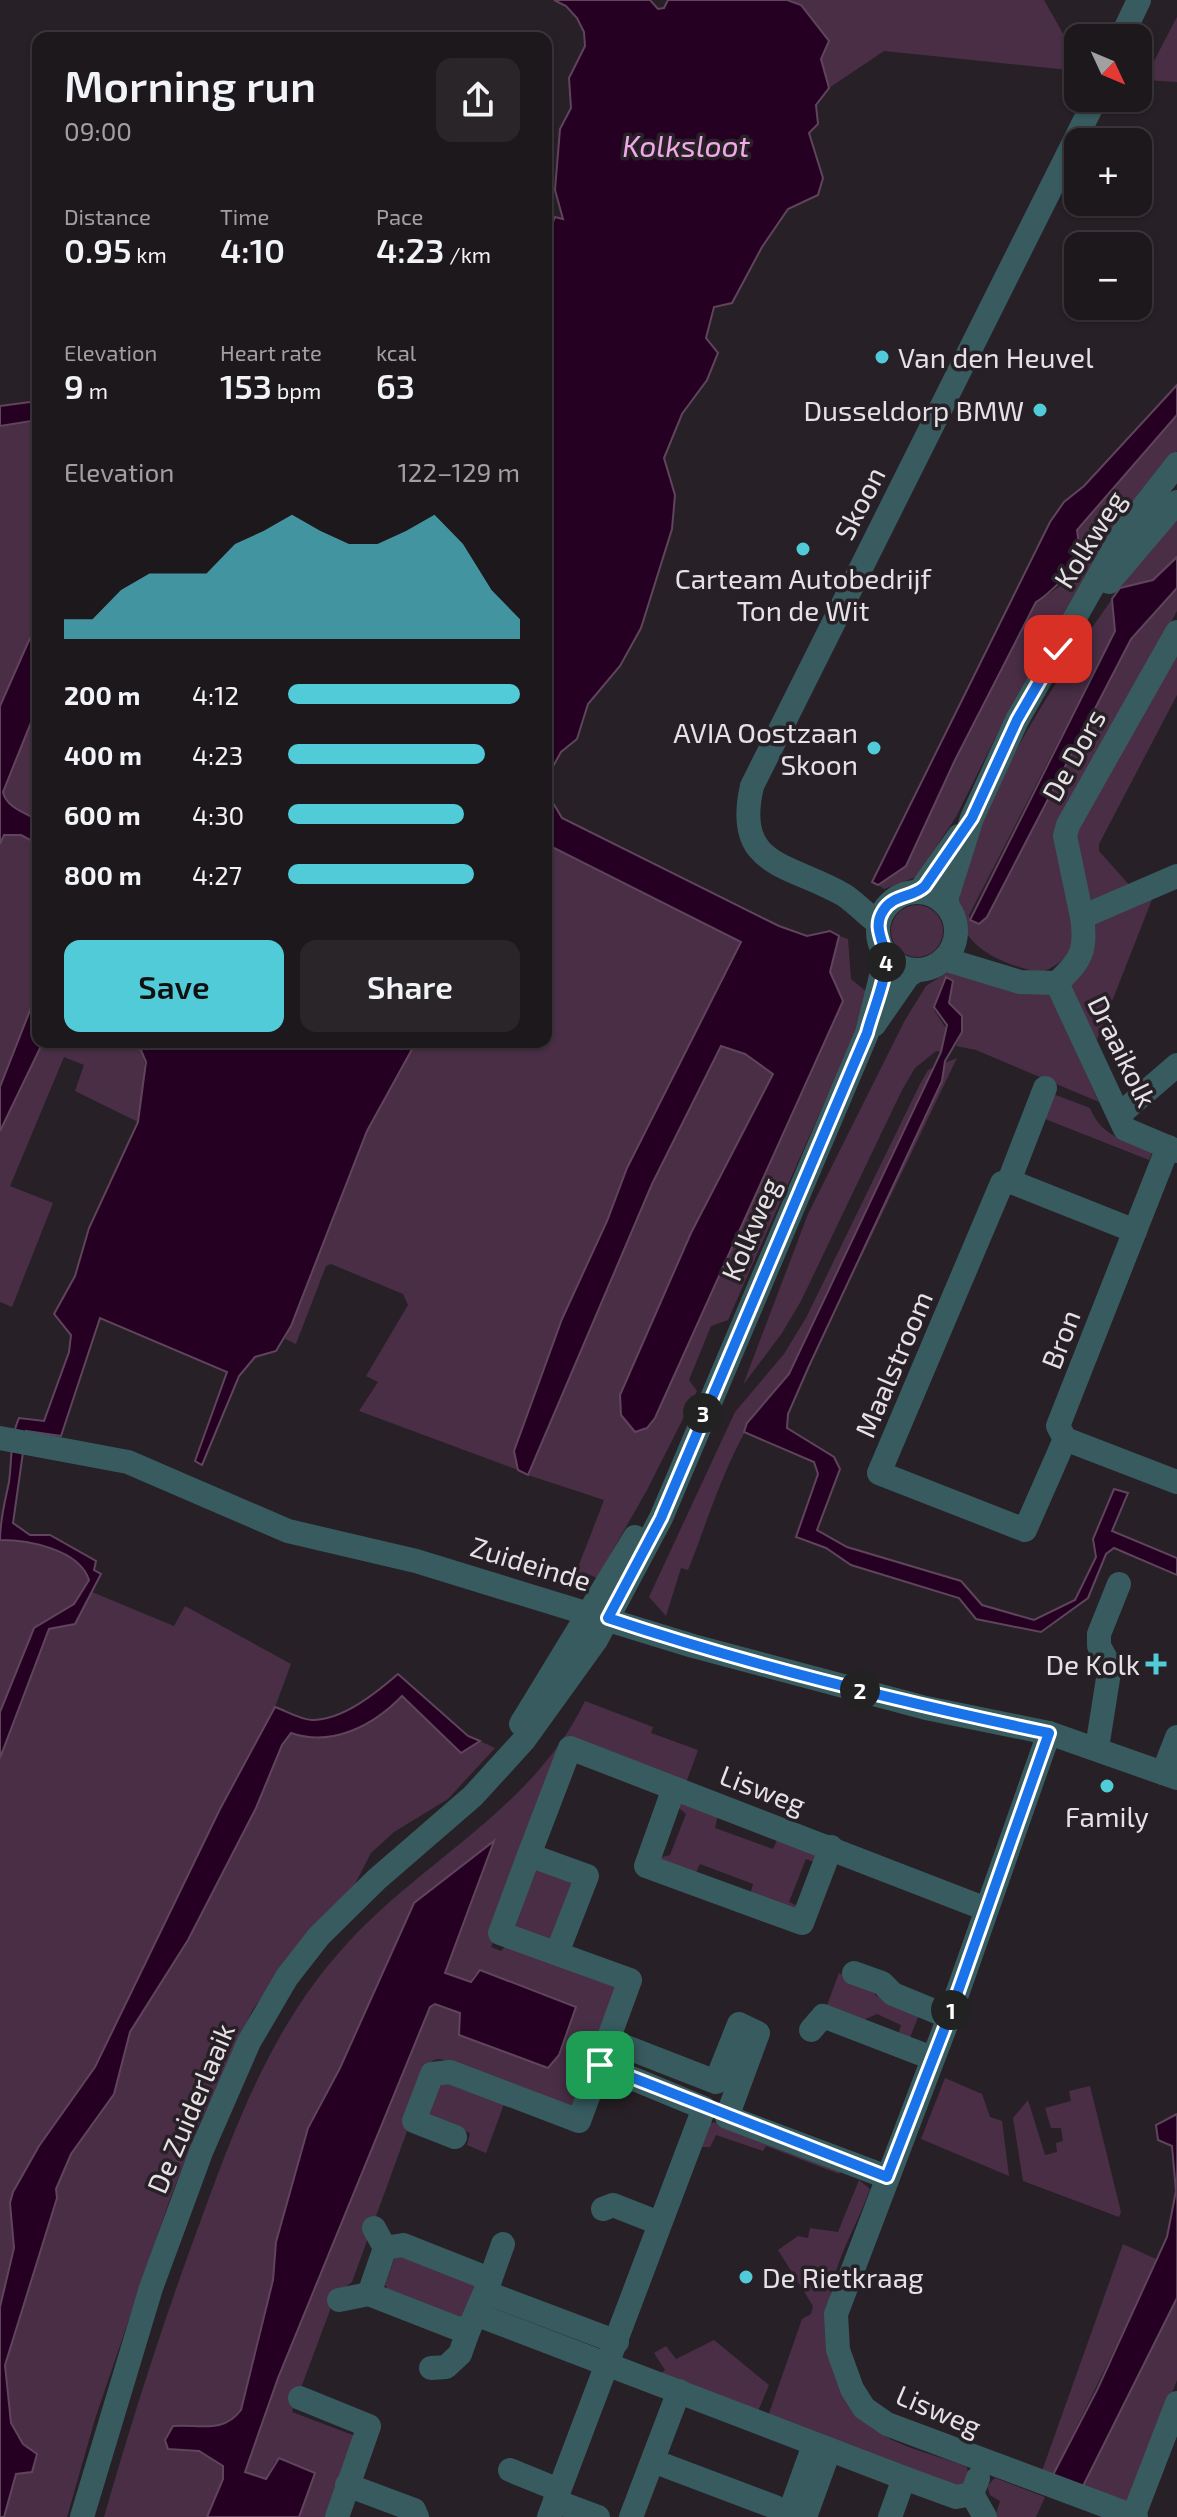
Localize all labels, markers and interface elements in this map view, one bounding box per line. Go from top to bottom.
north arrow [1064,24,1152,112]
map controls [1064,24,1152,320]
text: Morning run [64,58,316,111]
button: share [436,58,520,142]
text: 09:00 [64,115,132,146]
water label: Kolksloot [622,127,750,163]
button: + [1064,128,1152,216]
text: Distance [64,203,151,229]
text: Time [220,203,269,229]
text: Pace [376,203,423,229]
text: 0.95 [64,229,131,270]
text: 4:10 [220,229,285,270]
text: 4:23 [376,229,444,270]
button: − [1064,232,1152,320]
text: km [131,241,167,267]
text: /km [444,241,491,267]
text: Elevation [64,339,157,365]
text: Heart rate [220,339,322,365]
text: kcal [376,339,416,365]
place label: Van den Heuvel [898,340,1094,374]
marker: Van den Heuvel [873,348,891,366]
text: 9 [64,365,84,406]
text: 153 [220,365,272,406]
text: 63 [376,365,415,406]
text: m [84,377,108,403]
text: bpm [272,377,321,403]
place label: Dusseldorp BMW [804,393,1024,427]
marker: Dusseldorp BMW [1031,401,1049,419]
text: Elevation [64,456,174,487]
text: 122–129 m [397,456,520,487]
street label: Skoon [826,461,892,545]
street label: Kolkweg [1046,484,1132,594]
marker: Carteam Autobedrijf Ton de Wit [794,540,812,558]
place label: Carteam Autobedrijf Ton de Wit [675,561,933,627]
pin [1024,615,1092,683]
icon: check [1036,627,1080,671]
text: 200 m [64,679,140,710]
text: 4:12 [192,679,239,710]
street label: De Dors [1034,703,1112,807]
place label: AVIA Oostzaan Skoon [673,715,858,781]
text: 400 m [64,739,142,770]
text: 4:23 [192,739,243,770]
marker: AVIA Oostzaan Skoon [865,739,883,757]
text: 600 m [64,799,141,830]
text: 4:30 [192,799,244,830]
text: 800 m [64,859,142,890]
text: 4:27 [192,859,242,890]
button: Save [64,940,284,1032]
button: Share [300,940,520,1032]
pin: 4 [866,942,906,982]
text: 4 [879,949,893,975]
street label: Draaikolk [1081,990,1165,1112]
street label: Kolkweg [713,1172,787,1285]
street label: Maalstroom [847,1286,939,1442]
street label: Bron [1033,1305,1087,1373]
pin: 3 [683,1393,723,1433]
text: 3 [697,1400,709,1426]
street label: Zuideinde [467,1529,595,1597]
place label: De Kolk [1045,1647,1140,1681]
marker: De Kolk [1147,1655,1165,1673]
pin: 2 [840,1670,880,1710]
text: 2 [854,1677,866,1703]
street label: Lisweg [715,1757,811,1821]
marker: Family [1098,1777,1116,1795]
place label: Family [1065,1799,1149,1833]
pin: 1 [931,1990,971,2030]
text: 1 [946,1997,956,2023]
street label: De Zuiderlaaik [139,2018,241,2198]
pin [566,2031,634,2099]
icon: arrive [578,2043,622,2087]
place label: De Rietkraag [762,2260,924,2294]
marker: De Rietkraag [737,2268,755,2286]
street label: Lisweg [891,2377,987,2443]

